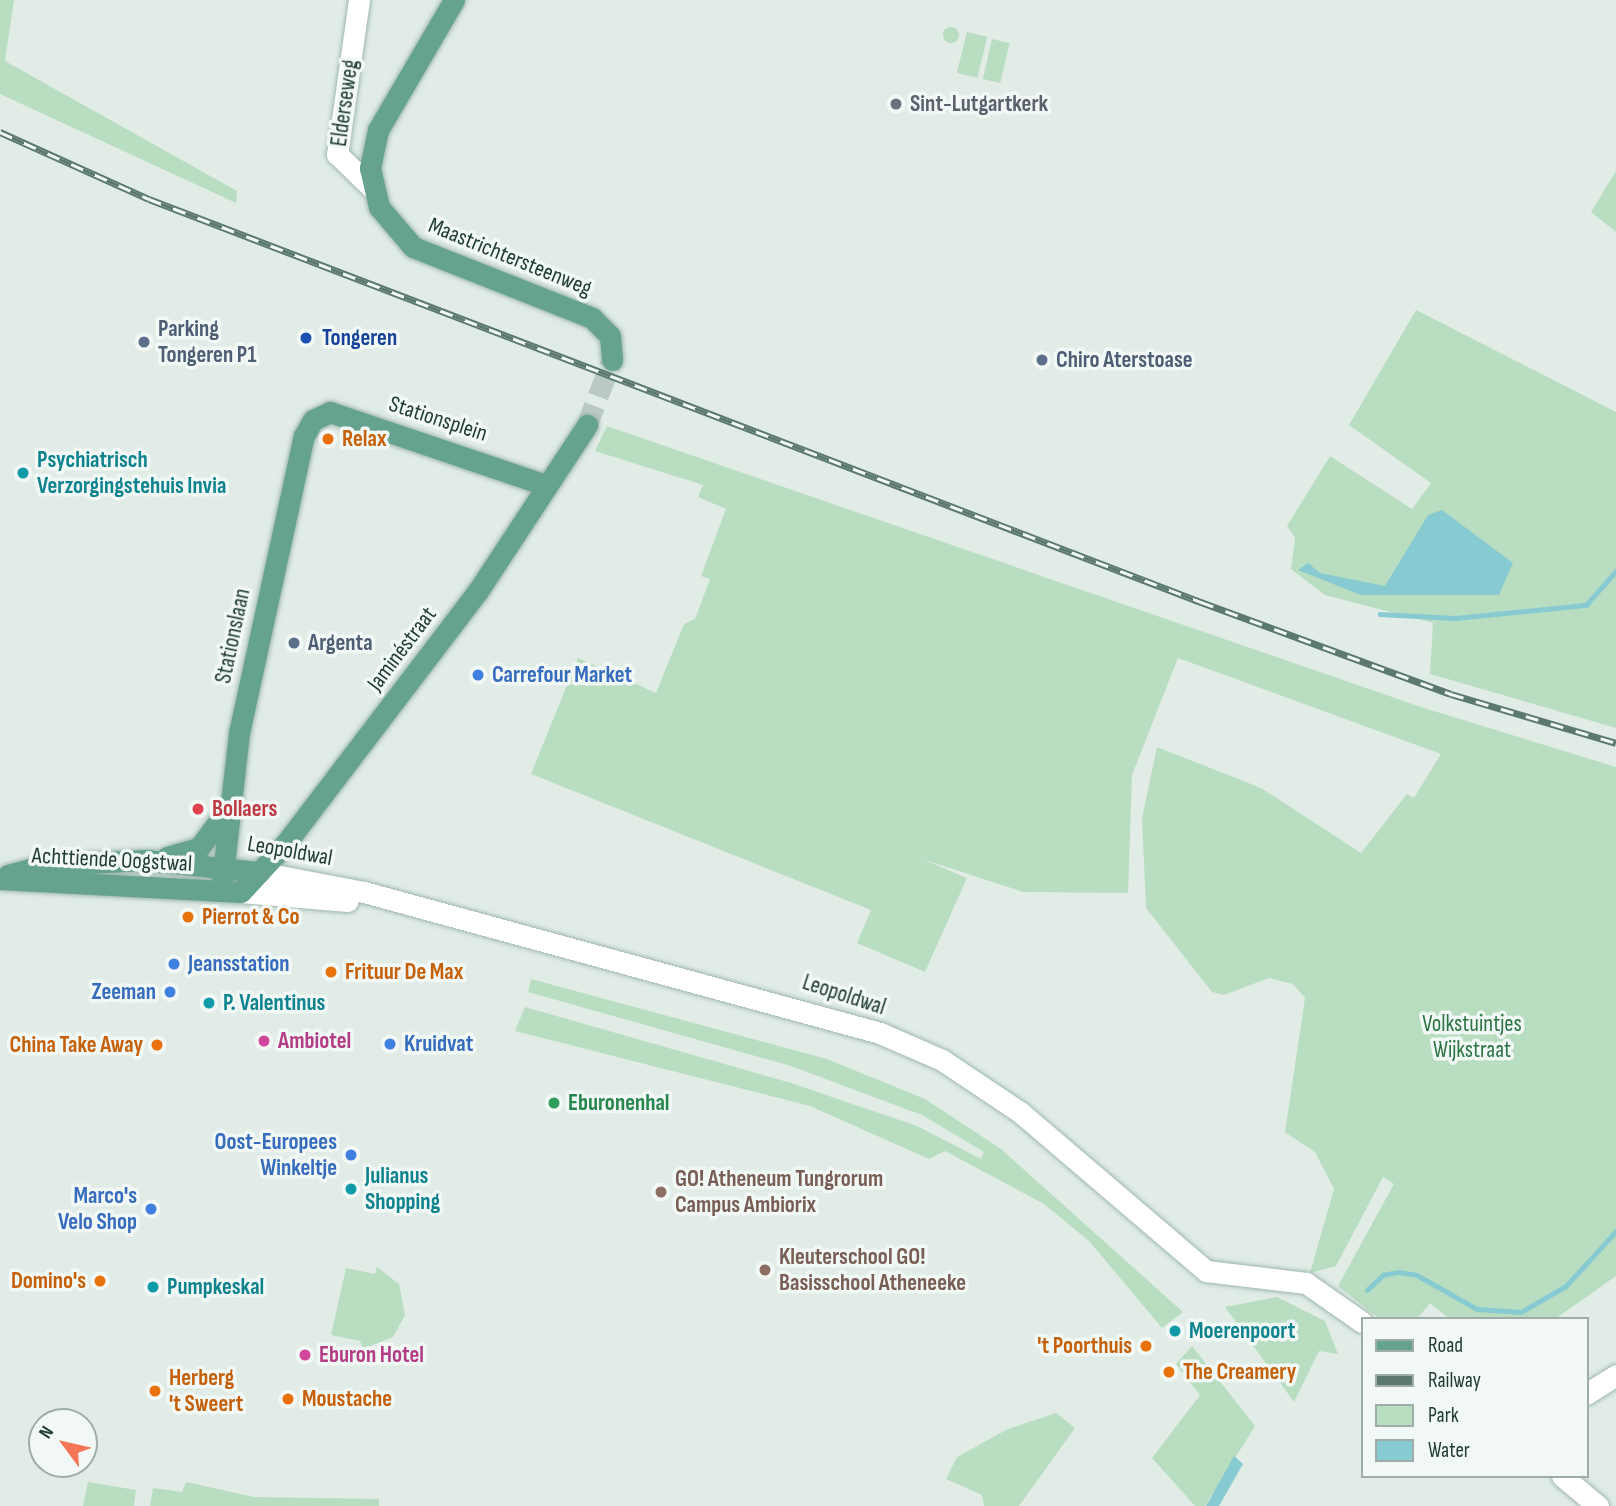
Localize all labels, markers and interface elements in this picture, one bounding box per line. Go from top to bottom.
street label: Elderseweg [325,58,365,148]
place label: Sint-Lutgartkerk [910,90,1048,118]
marker: Sint-Lutgartkerk [888,96,904,112]
street label: Maastrichtersteenweg [424,212,596,302]
place label: Parking Tongeren P1 [158,315,256,369]
place label: Tongeren [322,324,397,352]
marker: Tongeren [296,328,316,348]
marker: Parking Tongeren P1 [136,334,152,350]
place label: Chiro Aterstoase [1056,346,1193,374]
marker: Chiro Aterstoase [1034,352,1050,368]
street label: Stationsplein [385,390,491,448]
place label: Relax [342,425,387,453]
marker: Relax [320,431,336,447]
place label: Psychiatrisch Verzorgingstehuis Invia [37,446,226,500]
marker: Psychiatrisch Verzorgingstehuis Invia [15,465,31,481]
street label: Stationslaan [209,586,257,686]
street label: Jaminéstraat [362,602,442,696]
place label: Argenta [308,629,373,657]
marker: Argenta [286,635,302,651]
place label: Carrefour Market [492,661,632,689]
marker: Carrefour Market [470,667,486,683]
place label: Bollaers [212,795,277,823]
marker: Bollaers [190,801,206,817]
street label: Leopoldwal [245,830,335,872]
street label: Achttiende Oogstwal [31,842,193,878]
place label: Pierrot & Co [202,903,300,931]
marker: Pierrot & Co [180,909,196,925]
place label: Jeansstation [188,950,290,978]
marker: Jeansstation [166,956,182,972]
place label: Frituur De Max [345,958,463,986]
marker: Frituur De Max [323,964,339,980]
street label: Leopoldwal [799,969,889,1021]
place label: Zeeman [92,978,156,1006]
marker: Zeeman [162,984,178,1000]
place label: P. Valentinus [223,989,325,1017]
marker: P. Valentinus [201,995,217,1011]
park label: Volkstuintjes Wijkstraat [1422,1010,1522,1064]
place label: Ambiotel [278,1027,351,1055]
place label: Kruidvat [404,1030,473,1058]
place label: China Take Away [9,1031,143,1059]
marker: Ambiotel [256,1033,272,1049]
marker: Kruidvat [382,1036,398,1052]
marker: China Take Away [149,1037,165,1053]
place label: Eburonenhal [568,1089,669,1117]
marker: Eburonenhal [546,1095,562,1111]
place label: Oost-Europees Winkeltje [214,1128,337,1182]
marker: Oost-Europees Winkeltje [343,1147,359,1163]
place label: Julianus Shopping [365,1162,440,1216]
place label: GO! Atheneum Tungrorum Campus Ambiorix [675,1165,883,1219]
marker: Julianus Shopping [343,1181,359,1197]
place label: Marco's Velo Shop [58,1182,137,1236]
marker: GO! Atheneum Tungrorum Campus Ambiorix [653,1184,669,1200]
marker: Marco's Velo Shop [143,1201,159,1217]
place label: Kleuterschool GO! Basisschool Atheneeke [779,1243,966,1297]
marker: Kleuterschool GO! Basisschool Atheneeke [757,1262,773,1278]
place label: Domino's [11,1267,86,1295]
marker: Domino's [92,1273,108,1289]
place label: Pumpkeskal [167,1273,264,1301]
marker: Pumpkeskal [145,1279,161,1295]
place label: Moerenpoort [1189,1317,1295,1345]
legend [1360,1317,1588,1478]
marker: Moerenpoort [1167,1323,1183,1339]
place label: 't Poorthuis [1037,1332,1132,1360]
text: Road [1428,1333,1463,1358]
marker: 't Poorthuis [1138,1338,1154,1354]
place label: Eburon Hotel [319,1341,424,1369]
marker: Eburon Hotel [297,1347,313,1363]
place label: The Creamery [1183,1358,1296,1386]
place label: Herberg 't Sweert [169,1364,243,1418]
marker: The Creamery [1161,1364,1177,1380]
text: Railway [1428,1368,1481,1393]
marker: Herberg 't Sweert [147,1383,163,1399]
place label: Moustache [302,1385,392,1413]
marker: Moustache [280,1391,296,1407]
text: Park [1428,1403,1459,1428]
north arrow [28,1408,98,1478]
text: N [34,1422,59,1443]
text: Water [1428,1438,1470,1463]

